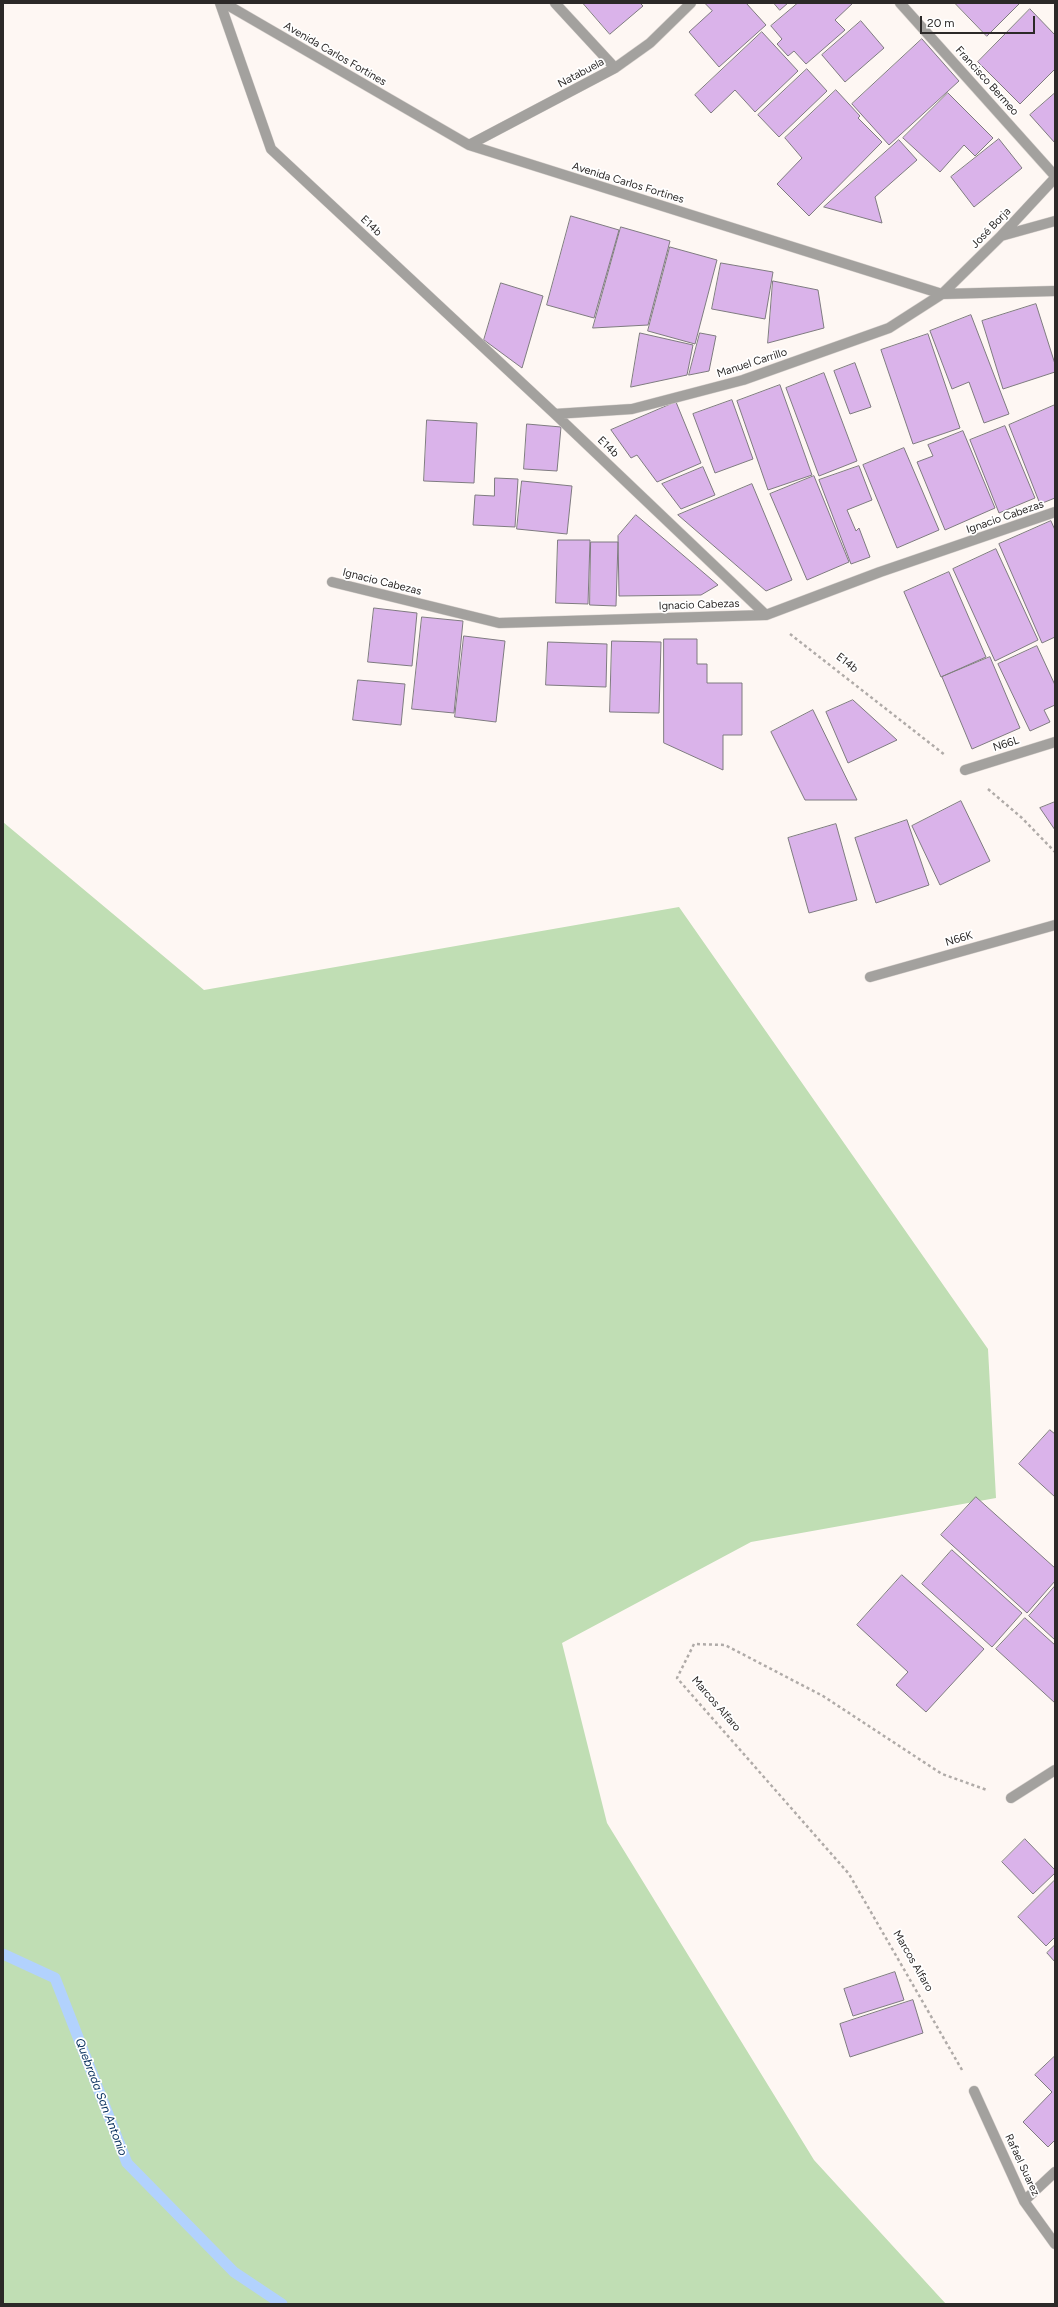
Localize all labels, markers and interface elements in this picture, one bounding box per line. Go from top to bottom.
scale bar [922,8,1037,34]
text: 20 m [927,16,955,30]
street label: Avenida Carlos Fortines [281,19,389,89]
street label: Francisco Bermeo [953,44,1021,118]
street label: Natabuela [556,55,606,91]
street label: Avenida Carlos Fortines [570,160,686,206]
street label: José Borja [968,205,1014,251]
street label: E14b [358,213,384,239]
street label: Manuel Carrillo [715,345,789,381]
street label: E14b [595,434,621,460]
street label: Ignacio Cabezas [965,498,1045,536]
street label: Ignacio Cabezas [341,566,423,598]
street label: Ignacio Cabezas [658,597,740,613]
street label: E14b [833,650,861,676]
street label: N66L [991,734,1021,754]
street label: N66K [944,929,974,949]
street label: Marcos Alfaro [689,1674,743,1734]
street label: Marcos Alfaro [890,1928,936,1994]
water label: Quebrada San Antonio [72,2036,130,2158]
street label: Rafael Suarez [1002,2132,1042,2198]

